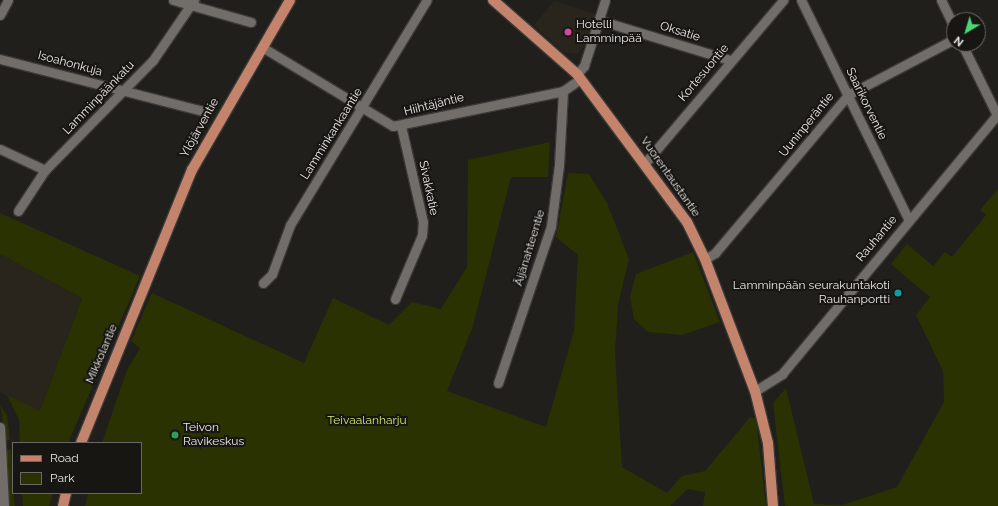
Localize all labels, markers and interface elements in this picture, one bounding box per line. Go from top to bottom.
north arrow [946,12,986,52]
place label: Hotelli Lamminpää [576,18,642,46]
street label: Oksatie [658,19,702,45]
marker: Hotelli Lamminpää [563,27,573,37]
text: N [952,33,966,49]
street label: Kortesuontie [676,41,732,105]
street label: Isoahonkuja [36,48,104,80]
street label: Lamminpäänkatu [60,58,138,138]
street label: Saarikorventie [842,66,890,142]
street label: Lamminkankaantie [298,86,366,182]
street label: Uuninperäntie [777,90,837,160]
street label: Hiihtäjäntie [402,91,466,119]
street label: Ylöjärventie [178,96,222,160]
street label: Vuorentaustantie [637,134,703,220]
street label: Sivakkatie [415,159,441,217]
street label: Äijänahteentie [512,208,548,288]
street label: Rauhantie [854,213,900,265]
place label: Lamminpään seurakuntakoti Rauhanportti [733,279,890,307]
marker: Lamminpään seurakuntakoti Rauhanportti [893,288,903,298]
street label: Mikkolantie [83,322,121,386]
park label: Teivaalanharju [327,414,407,428]
place label: Teivon Ravikeskus [183,421,244,449]
marker: Teivon Ravikeskus [170,430,180,440]
legend [12,442,142,494]
text: Road [50,451,79,465]
text: Park [50,471,75,485]

